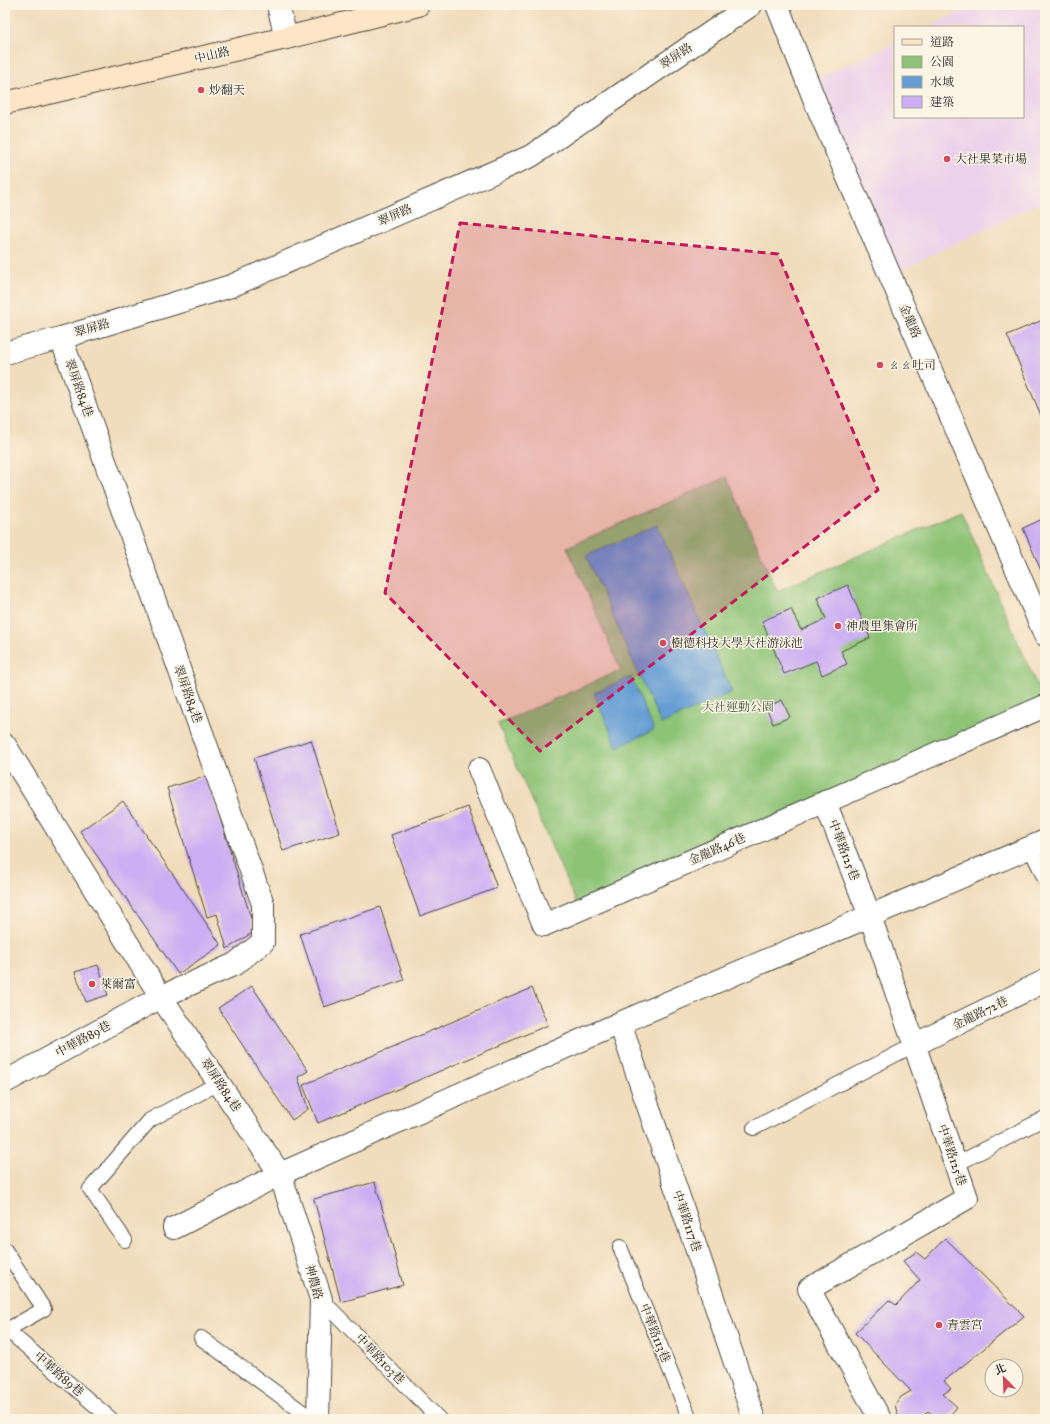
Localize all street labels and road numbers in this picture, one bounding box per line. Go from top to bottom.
street label: 翠屏路 [657,40,695,72]
street label: 中山路 [193,44,231,66]
street label: 翠屏路 [376,201,414,229]
street label: 金龍路 [897,302,923,340]
street label: 翠屏路 [73,316,111,340]
street label: 翠屏路84巷 [62,357,96,419]
street label: 翠屏路84巷 [171,663,205,725]
street label: 中華路125巷 [826,818,862,882]
street label: 金龍路46巷 [686,830,748,868]
street label: 金龍路72巷 [950,993,1010,1033]
street label: 中華路89巷 [53,1018,113,1060]
street label: 翠屏路84巷 [198,1056,244,1114]
street label: 中華路125巷 [935,1122,969,1188]
street label: 中華路117巷 [670,1189,704,1253]
street label: 神農路 [303,1263,325,1301]
street label: 中華路113巷 [637,1302,673,1364]
street label: 中華路103巷 [353,1331,407,1387]
street label: 中華路89巷 [31,1349,87,1399]

